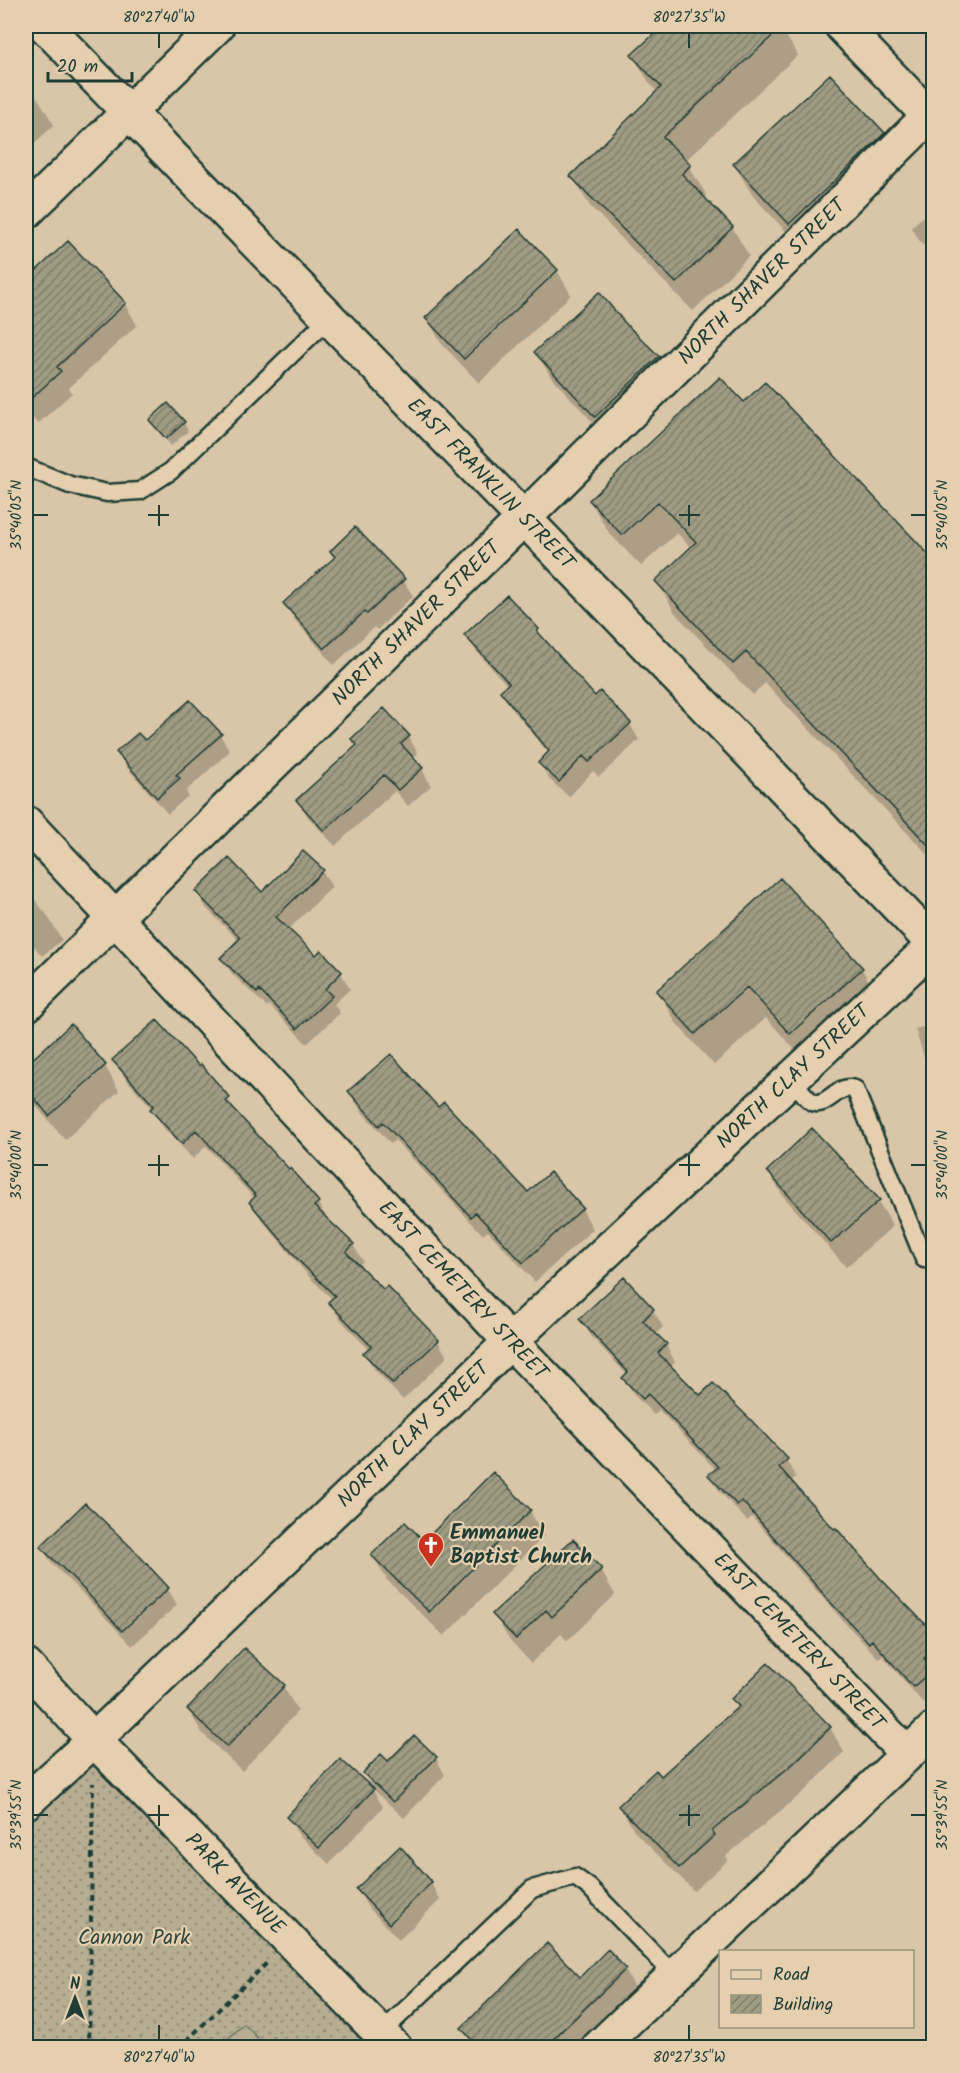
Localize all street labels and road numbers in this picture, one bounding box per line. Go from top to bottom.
street label: NORTH SHAVER STREET [670,189,855,373]
street label: EAST FRANKLIN STREET [399,390,584,579]
street label: NORTH SHAVER STREET [324,531,510,714]
street label: NORTH CLAY STREET [709,995,879,1157]
street label: EAST CEMETERY STREET [370,1193,557,1389]
street label: NORTH CLAY STREET [329,1352,499,1516]
street label: EAST CEMETERY STREET [705,1545,894,1740]
street label: PARK AVENUE [177,1825,293,1944]

